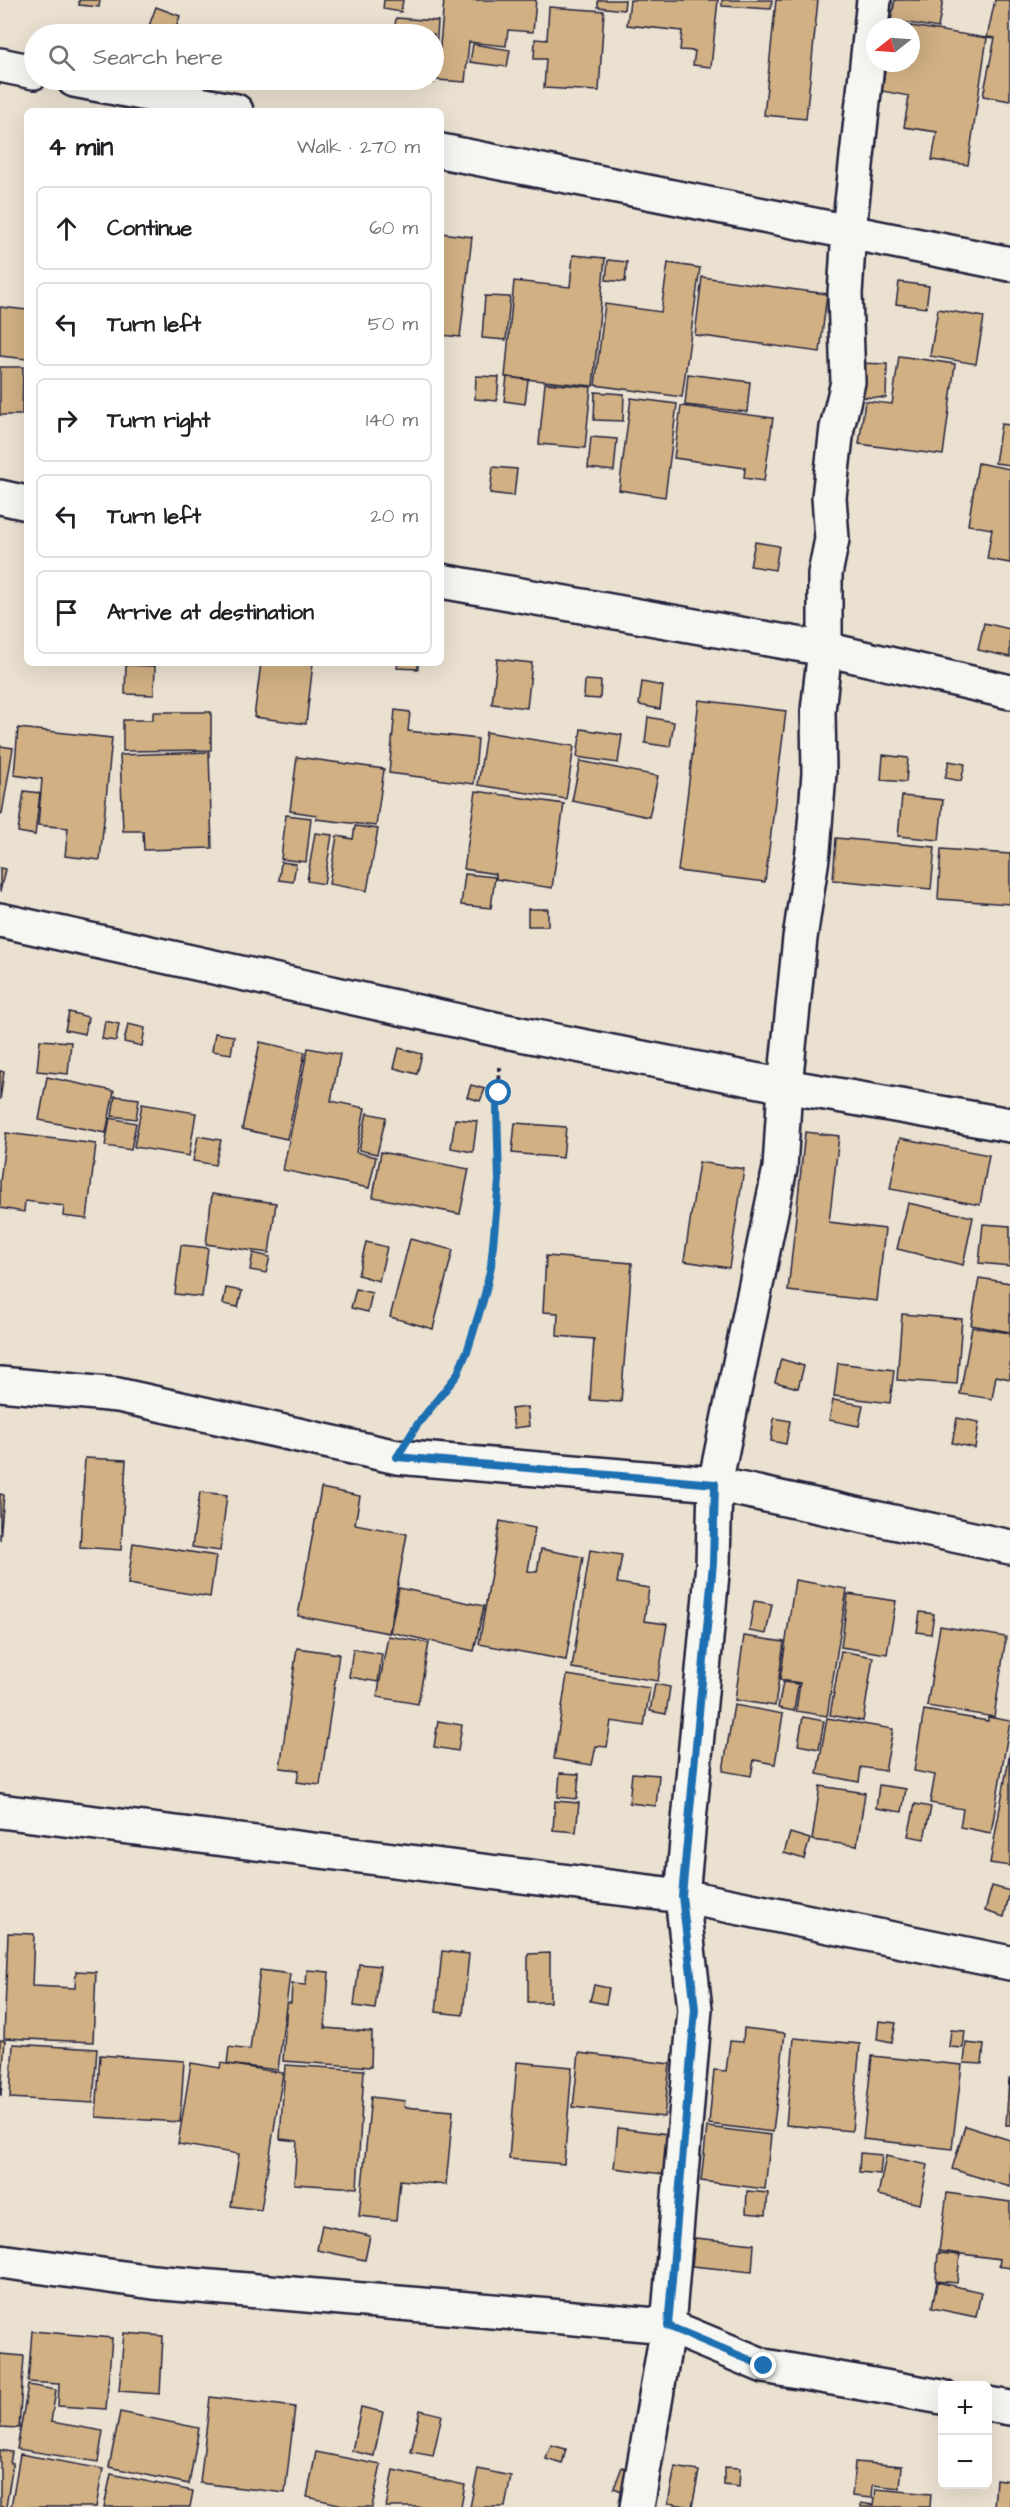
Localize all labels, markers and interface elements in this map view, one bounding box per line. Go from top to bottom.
north arrow [866,18,920,72]
search box [24,24,444,90]
icon: search [45,41,78,74]
text: Search here [93,42,223,73]
text: 4 min [48,129,113,165]
text: Walk · 270 m [297,133,420,161]
icon: ahead [50,212,83,245]
text: Continue [107,213,192,244]
text: 60 m [369,214,418,242]
icon: left [50,308,83,341]
text: Turn left [107,309,201,340]
text: 50 m [368,310,418,338]
icon: right [50,404,83,437]
text: Turn right [107,405,210,436]
text: 140 m [366,406,418,434]
icon: left [50,500,83,533]
text: Turn left [107,501,201,532]
text: 20 m [370,502,418,530]
icon: arrive [50,596,83,629]
text: Arrive at destination [107,597,314,628]
route start [485,1079,511,1105]
route end [750,2352,776,2378]
map controls [938,2381,992,2489]
button: + [938,2381,992,2435]
button: − [938,2435,992,2489]

